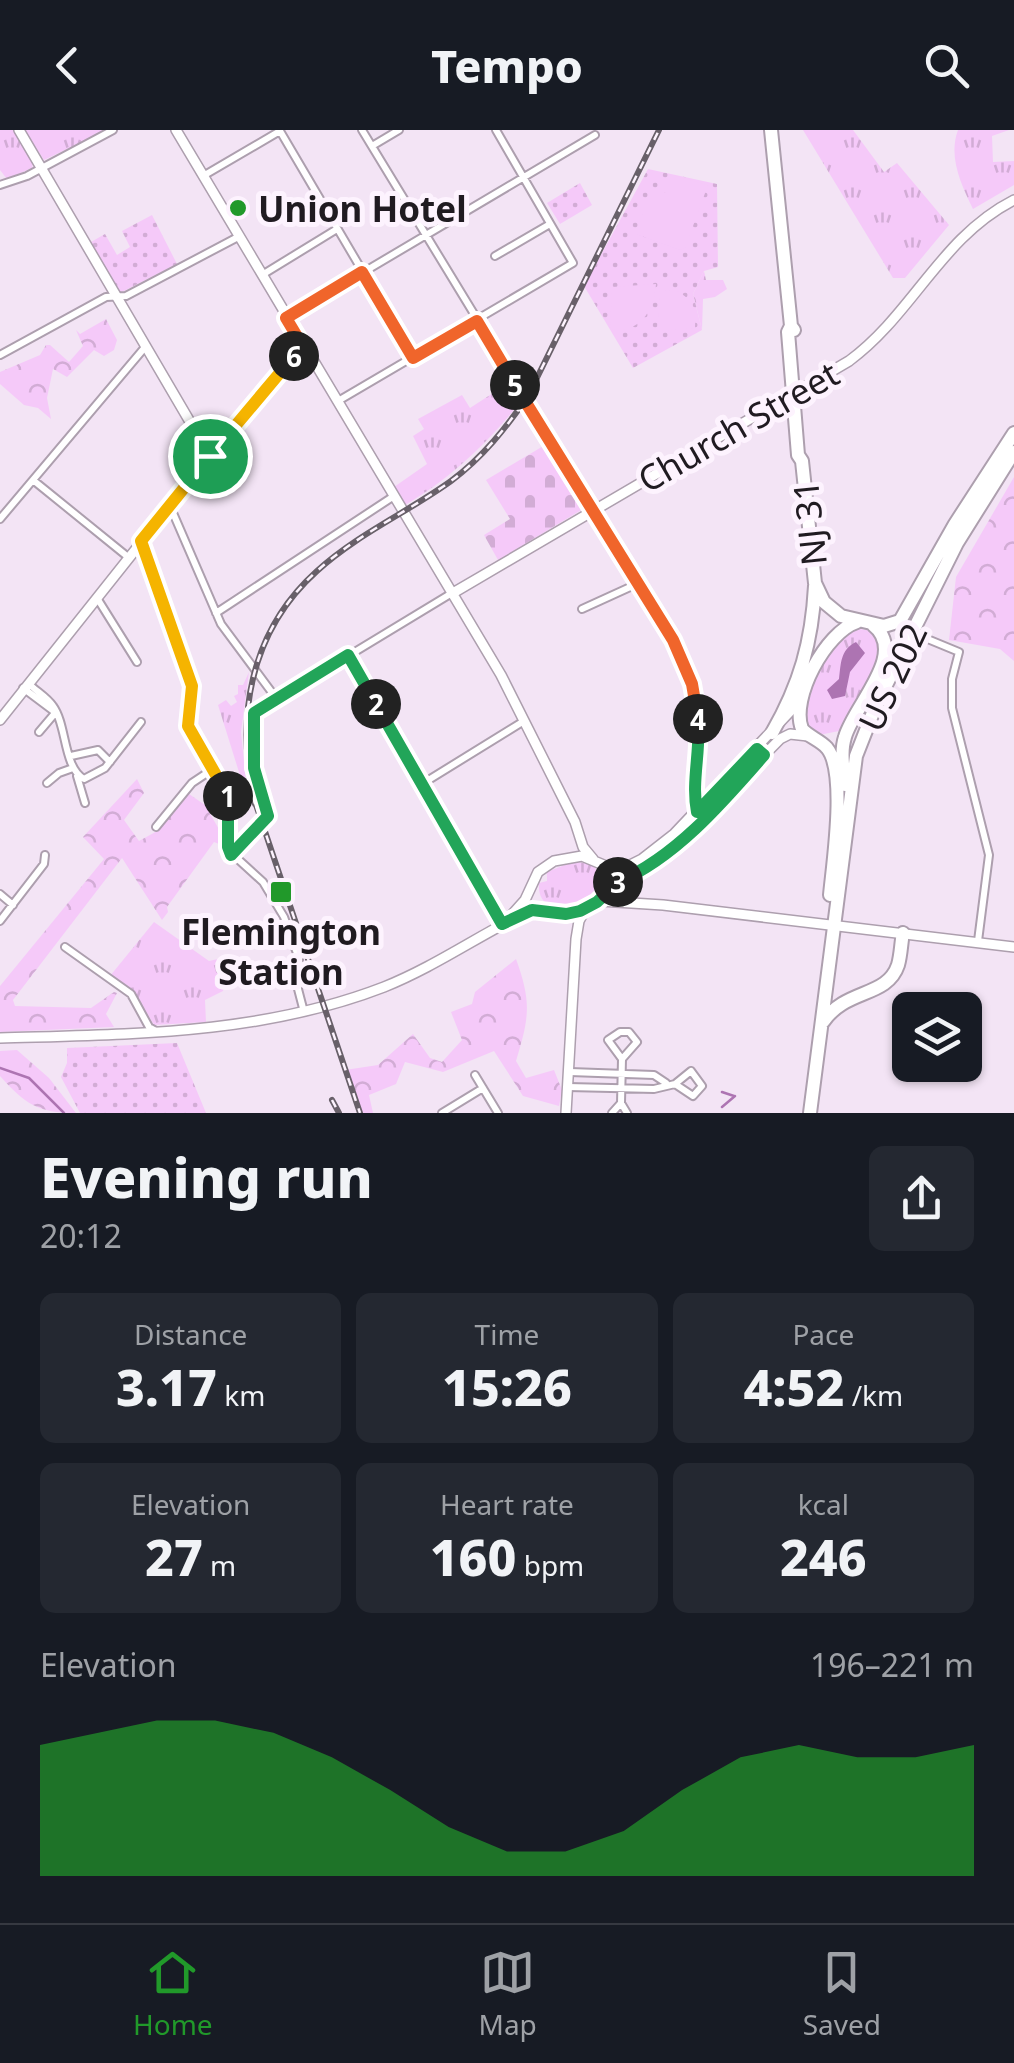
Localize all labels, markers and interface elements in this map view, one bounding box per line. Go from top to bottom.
text: Tempo [431,35,583,96]
icon: back [40,38,95,93]
icon: search [919,38,974,93]
place label: Union Hotel [258,185,467,232]
marker: Union Hotel [227,197,249,219]
pin: 6 [269,331,319,381]
text: 6 [286,337,302,375]
street label: Church Street [629,350,847,502]
pin: 5 [490,360,540,410]
text: 5 [507,366,523,404]
pin [168,414,253,499]
icon: arrive [183,429,238,484]
street label: NJ 31 [781,478,837,568]
street label: US 202 [847,615,937,739]
pin: 2 [351,679,401,729]
text: 2 [368,685,384,723]
pin: 4 [673,694,723,744]
text: 4 [690,700,706,738]
pin: 1 [203,771,253,821]
text: 1 [220,777,236,815]
pin: 3 [593,857,643,907]
text: 3 [610,863,626,901]
marker: Flemington Station [268,879,294,905]
place label: Flemington Station [181,908,381,995]
map controls [892,992,982,1082]
button: layers [892,992,982,1082]
text: Evening run [40,1139,373,1214]
button: share [869,1146,974,1251]
text: 20:12 [40,1214,122,1257]
text: Distance [134,1315,247,1353]
text: Time [475,1315,539,1353]
text: Pace [792,1315,854,1353]
text: 3.17 [116,1353,217,1421]
text: 15:26 [442,1353,572,1421]
text: 4:52 [743,1353,844,1421]
text: km [217,1376,265,1414]
text: /km [844,1376,903,1414]
text: Elevation [131,1485,250,1523]
text: Heart rate [440,1485,574,1523]
text: kcal [798,1485,849,1523]
text: 27 [145,1523,203,1591]
text: 160 [430,1523,516,1591]
text: 246 [780,1523,867,1591]
text: m [203,1546,236,1584]
text: bpm [516,1546,584,1584]
text: Elevation [40,1643,177,1686]
text: 196–221 m [810,1643,974,1686]
tab: Home [133,1945,213,2043]
tab: Map [479,1945,537,2043]
tab: Saved [803,1945,881,2043]

